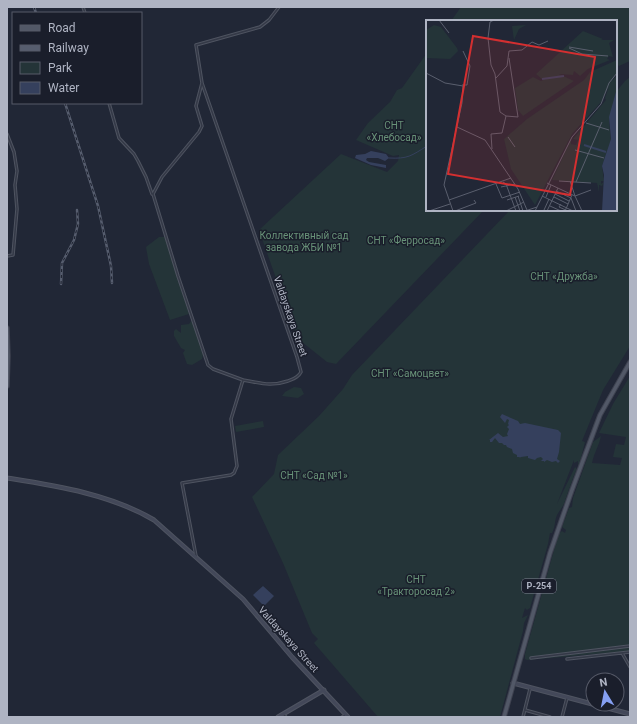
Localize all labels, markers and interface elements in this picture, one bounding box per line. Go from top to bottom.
legend [12,12,142,104]
inset map [426,20,617,211]
text: Road [48,21,76,35]
text: Railway [48,41,89,55]
text: Park [48,61,73,75]
text: Water [48,81,79,95]
park label: СНТ «Хлебосад» [367,120,422,143]
park label: Коллективный сад завода ЖБИ №1 [260,230,348,253]
park label: СНТ «Ферросад» [367,234,445,246]
park label: СНТ «Дружба» [530,271,598,282]
street label: Valdayskaya Street [272,275,309,358]
park label: СНТ «Самоцвет» [371,368,449,379]
park label: СНТ «Сад №1» [280,470,348,481]
park label: СНТ «Тракторосад 2» [377,574,455,597]
road number: Р-254 [522,579,556,593]
street label: Valdayskaya Street [256,604,321,674]
north arrow [585,672,625,712]
text: N [598,676,609,690]

